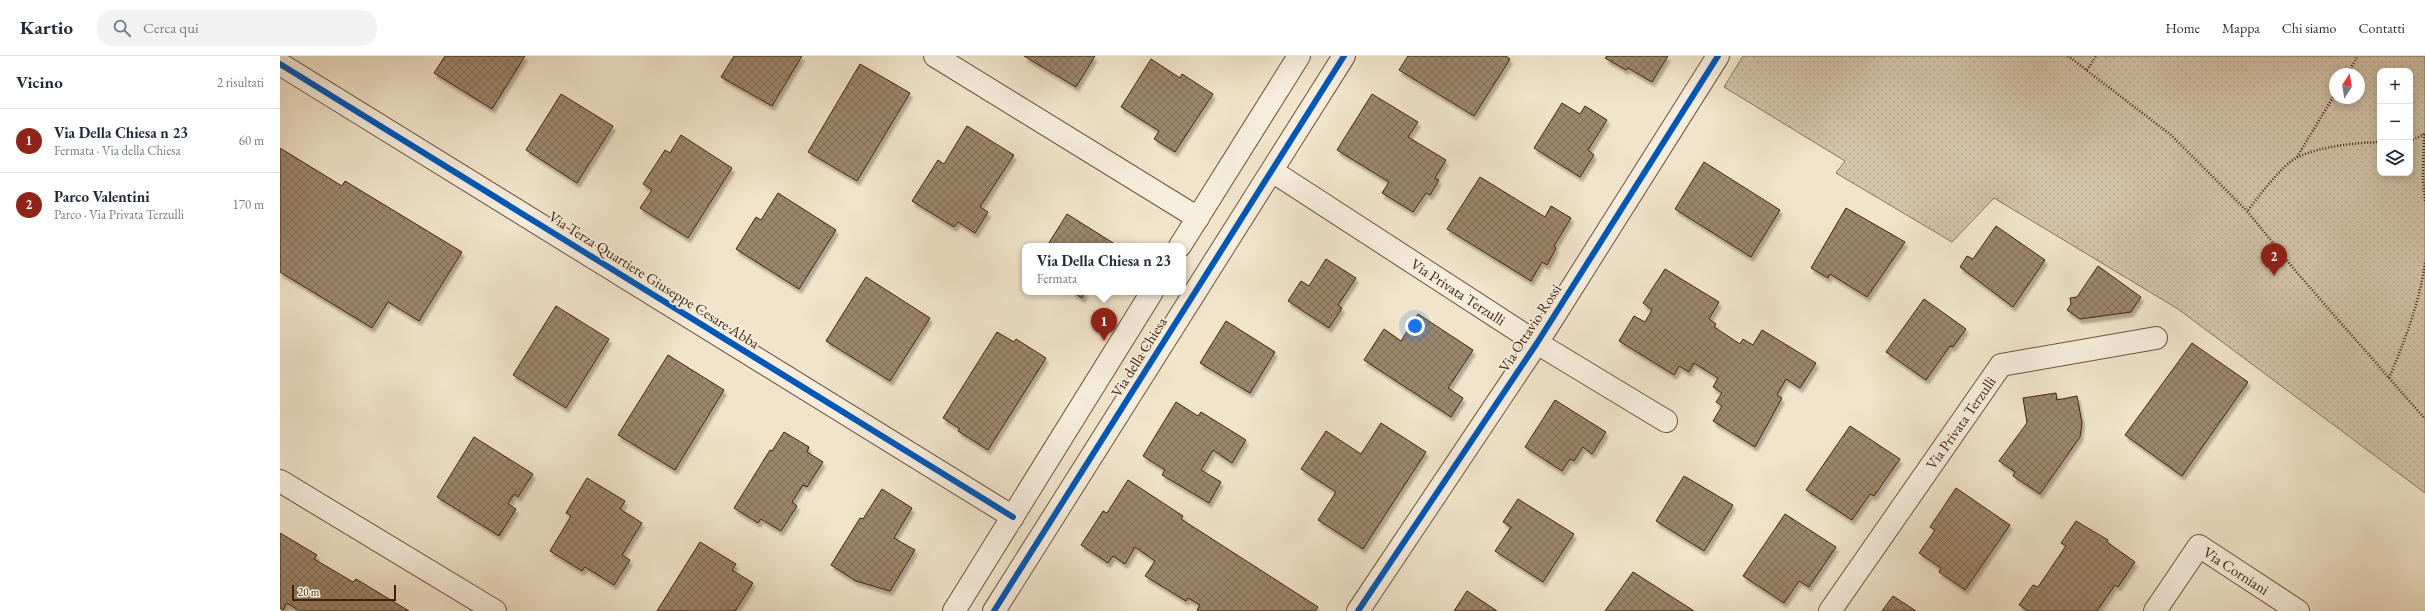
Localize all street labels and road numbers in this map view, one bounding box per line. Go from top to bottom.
street label: Via Terza Quartiere Giuseppe Cesare Abba [545,207,763,353]
street label: Via Privata Terzulli [1407,254,1510,329]
street label: Via Ottavio Rossi [1494,280,1565,375]
street label: Via della Chiesa [1106,313,1171,400]
street label: Via Privata Terzulli [1921,372,2000,473]
street label: Via Corniani [2200,542,2273,599]

